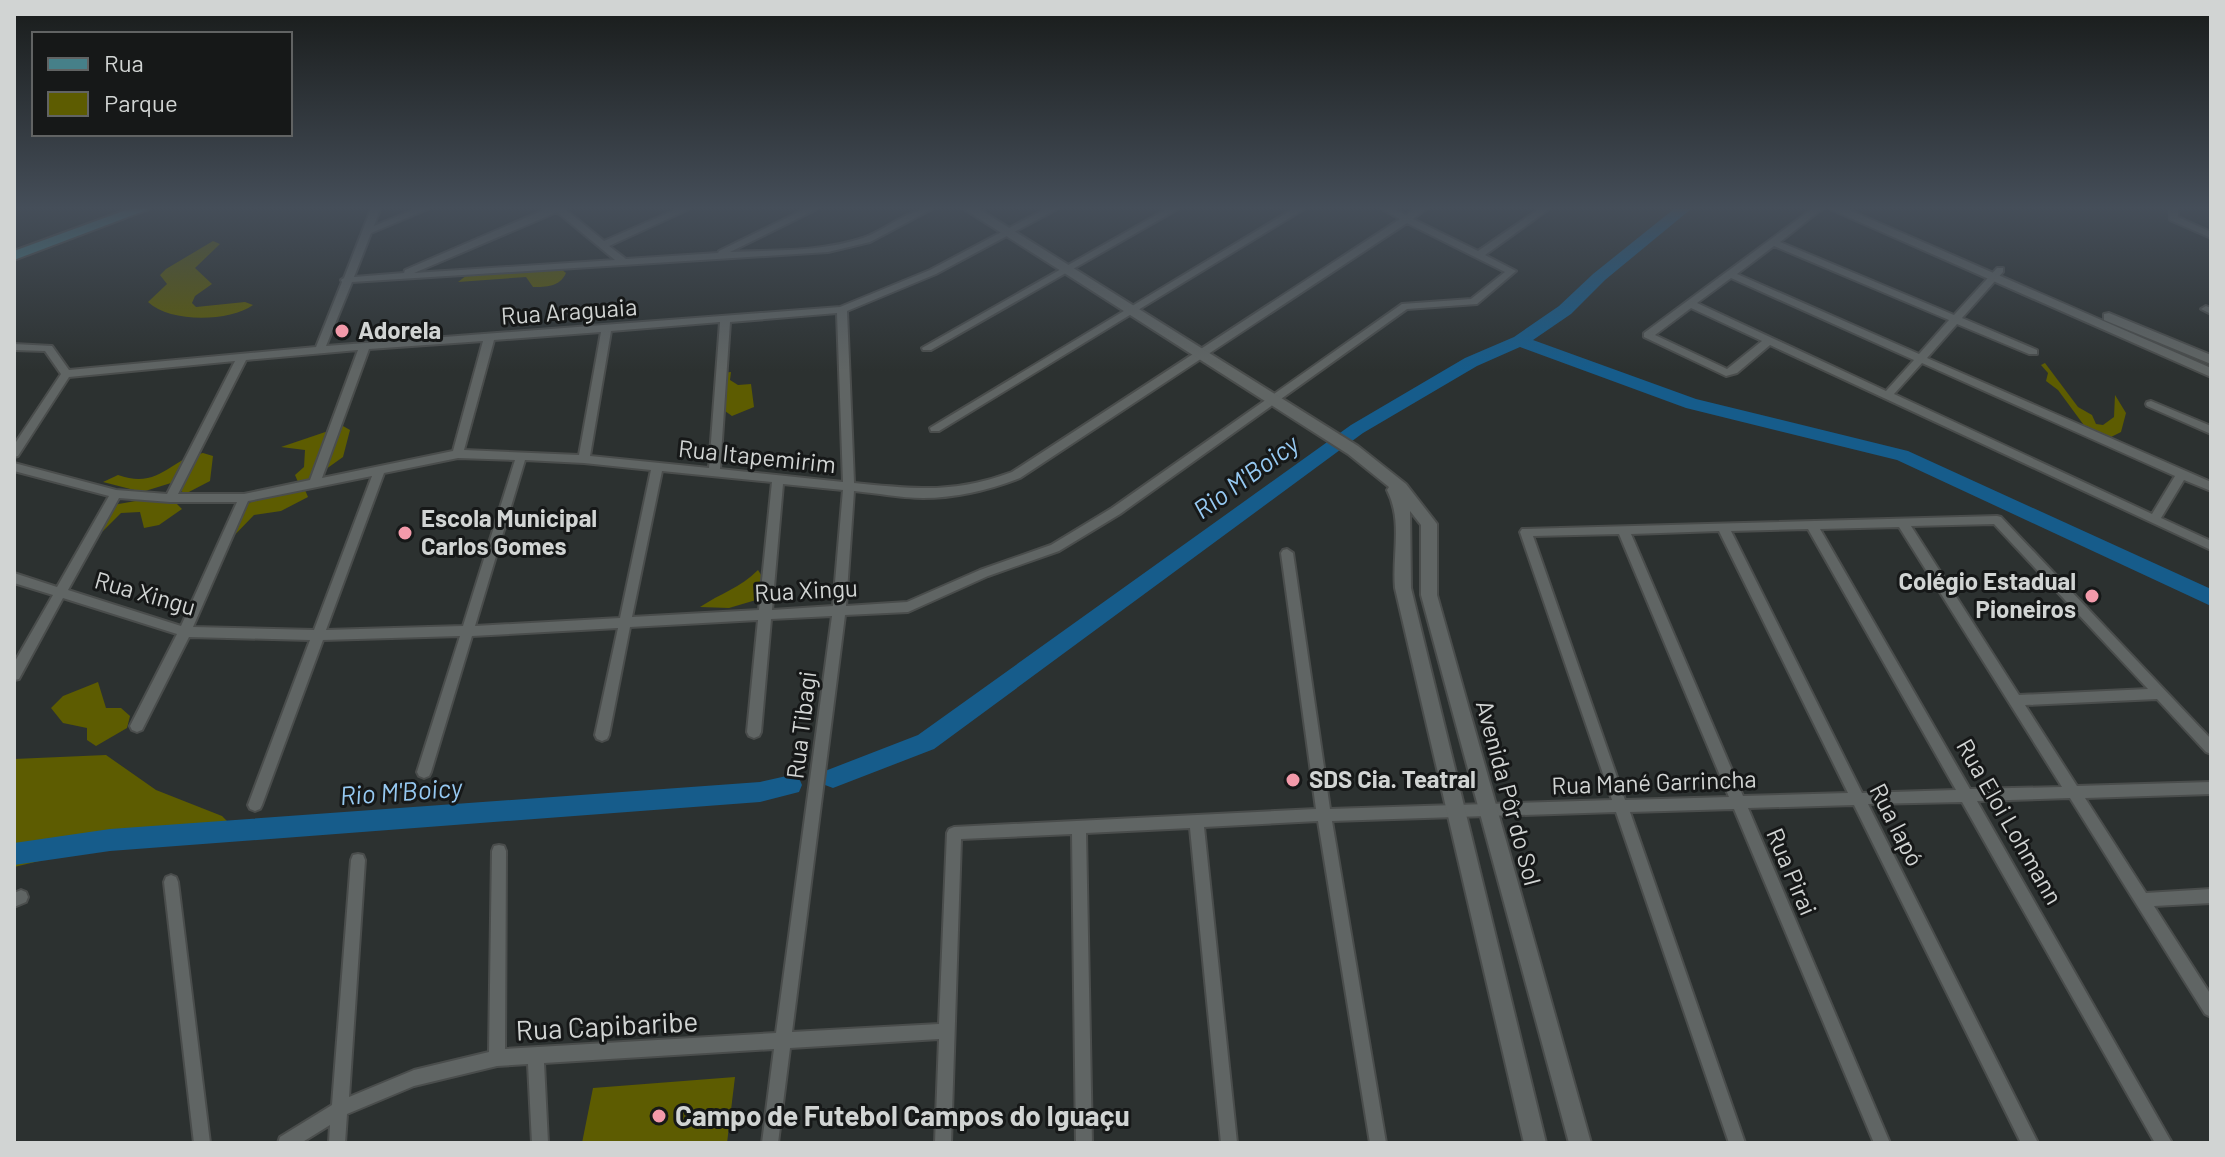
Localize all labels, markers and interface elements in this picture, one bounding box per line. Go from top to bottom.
legend [32,32,292,136]
text: Rua [104,48,144,77]
text: Parque [104,88,178,117]
street label: Rua Araguaia [500,291,638,330]
place label: Adorela [358,315,441,344]
marker: Adorela [333,322,351,340]
water label: Rio M'Boicy [1186,426,1305,524]
street label: Rua Itapemirim [677,433,837,478]
place label: Escola Municipal Carlos Gomes [421,503,597,560]
marker: Escola Municipal Carlos Gomes [396,524,414,542]
street label: Rua Xingu [92,564,199,621]
place label: Colégio Estadual Pioneiros [1898,566,2076,623]
street label: Rua Xingu [753,572,858,607]
marker: Colégio Estadual Pioneiros [2083,587,2101,605]
street label: Rua Tibagi [780,669,822,780]
street label: Avenida Pôr do Sol [1471,697,1548,888]
street label: Rua Eloi Lohmann [1951,733,2069,909]
street label: Rua Mané Garrincha [1551,763,1757,800]
place label: SDS Cia. Teatral [1309,764,1476,793]
water label: Rio M'Boicy [339,771,465,810]
marker: SDS Cia. Teatral [1284,771,1302,789]
street label: Rua Iapó [1864,778,1930,871]
street label: Rua Pirai [1761,823,1824,919]
street label: Rua Capibaribe [515,1003,699,1047]
place label: Campo de Futebol Campos do Iguaçu [675,1098,1130,1132]
marker: Campo de Futebol Campos do Iguaçu [650,1107,668,1125]

